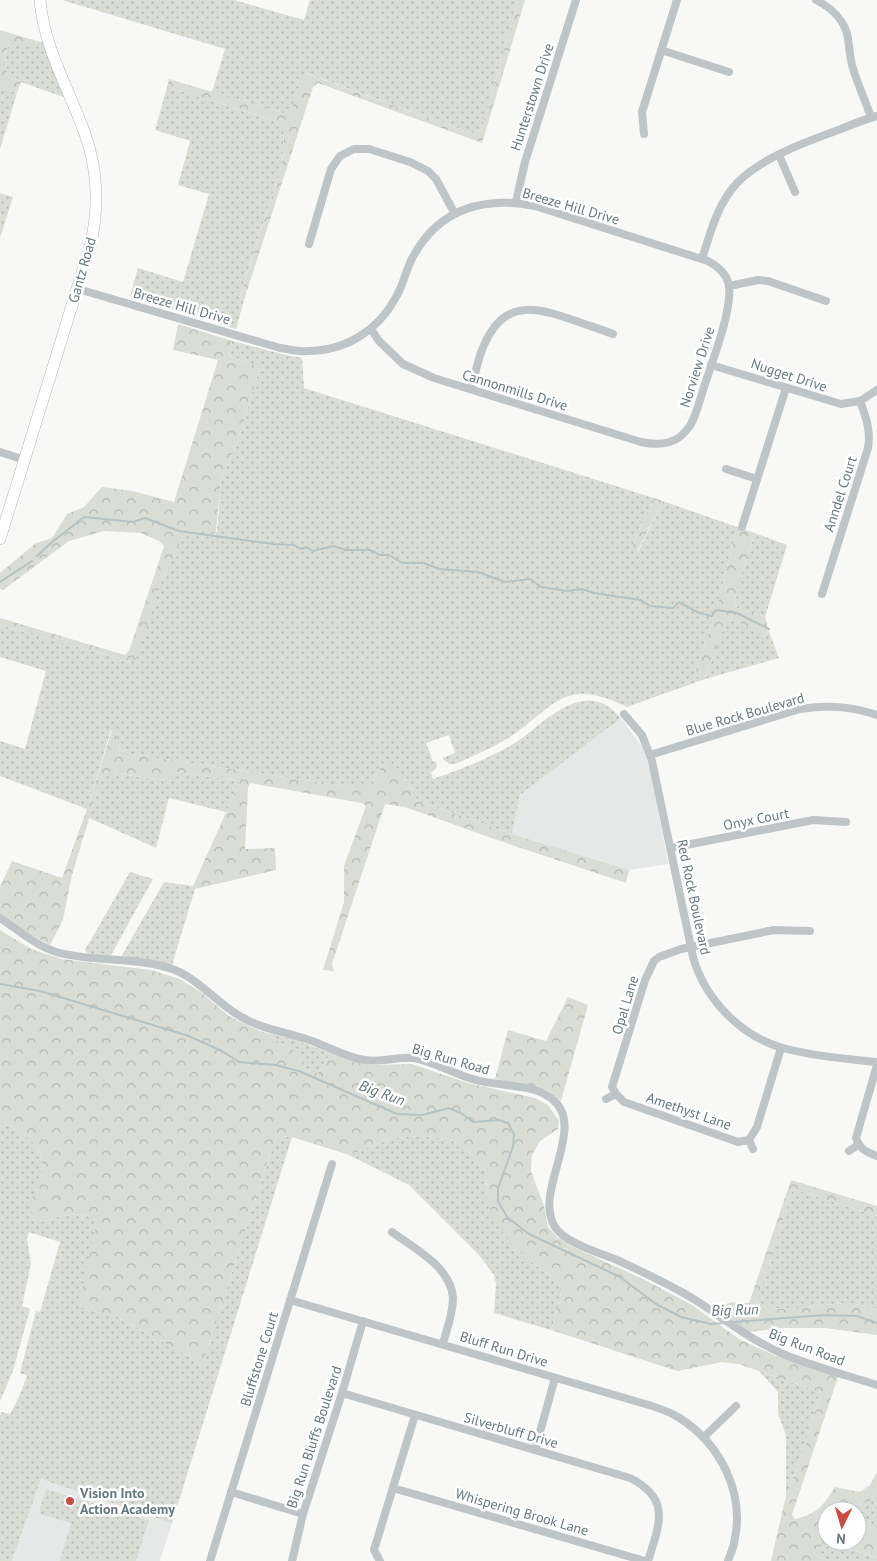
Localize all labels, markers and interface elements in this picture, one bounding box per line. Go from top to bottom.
street label: Hunterstown Drive [506,41,558,153]
street label: Breeze Hill Drive [520,184,622,228]
street label: Gantz Road [64,235,100,305]
street label: Breeze Hill Drive [131,284,233,328]
street label: Norview Drive [675,324,719,410]
street label: Nugget Drive [749,354,829,396]
street label: Cannonmills Drive [460,365,570,415]
street label: Anndel Court [819,454,861,534]
street label: Blue Rock Boulevard [684,688,806,740]
street label: Onyx Court [722,804,791,834]
street label: Red Rock Boulevard [673,838,715,956]
street label: Opal Lane [608,973,642,1037]
street label: Big Run Road [410,1039,492,1079]
water label: Big Run [357,1075,408,1110]
street label: Amethyst Lane [644,1088,734,1134]
water label: Big Run [711,1299,759,1320]
street label: Bluffstone Court [236,1309,282,1408]
street label: Big Run Road [766,1324,848,1370]
street label: Bluff Run Drive [458,1327,550,1371]
street label: Big Run Bluffs Boulevard [282,1363,346,1511]
street label: Silverbluff Drive [462,1408,560,1452]
place label: Vision Into Action Academy [79,1484,175,1518]
street label: Whispering Brook Lane [453,1484,591,1540]
marker: Vision Into Action Academy [64,1495,76,1507]
north arrow [817,1501,867,1551]
text: N [835,1530,846,1548]

